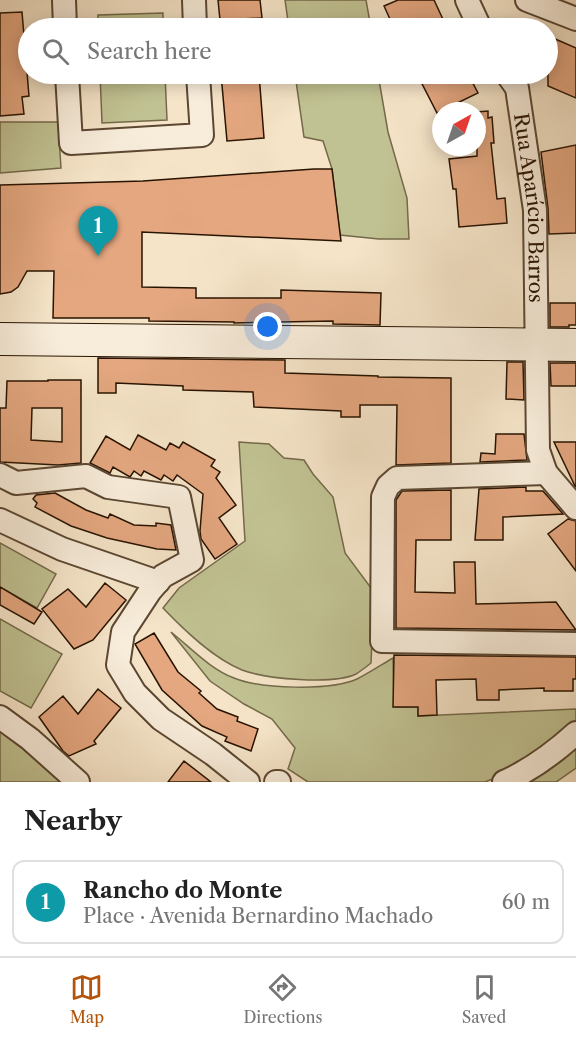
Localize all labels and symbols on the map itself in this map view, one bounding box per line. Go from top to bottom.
north arrow [432,102,486,156]
street label: Rua Aparício Barros [509,112,548,303]
pin: 1 [78,206,118,256]
your location [253,312,282,341]

